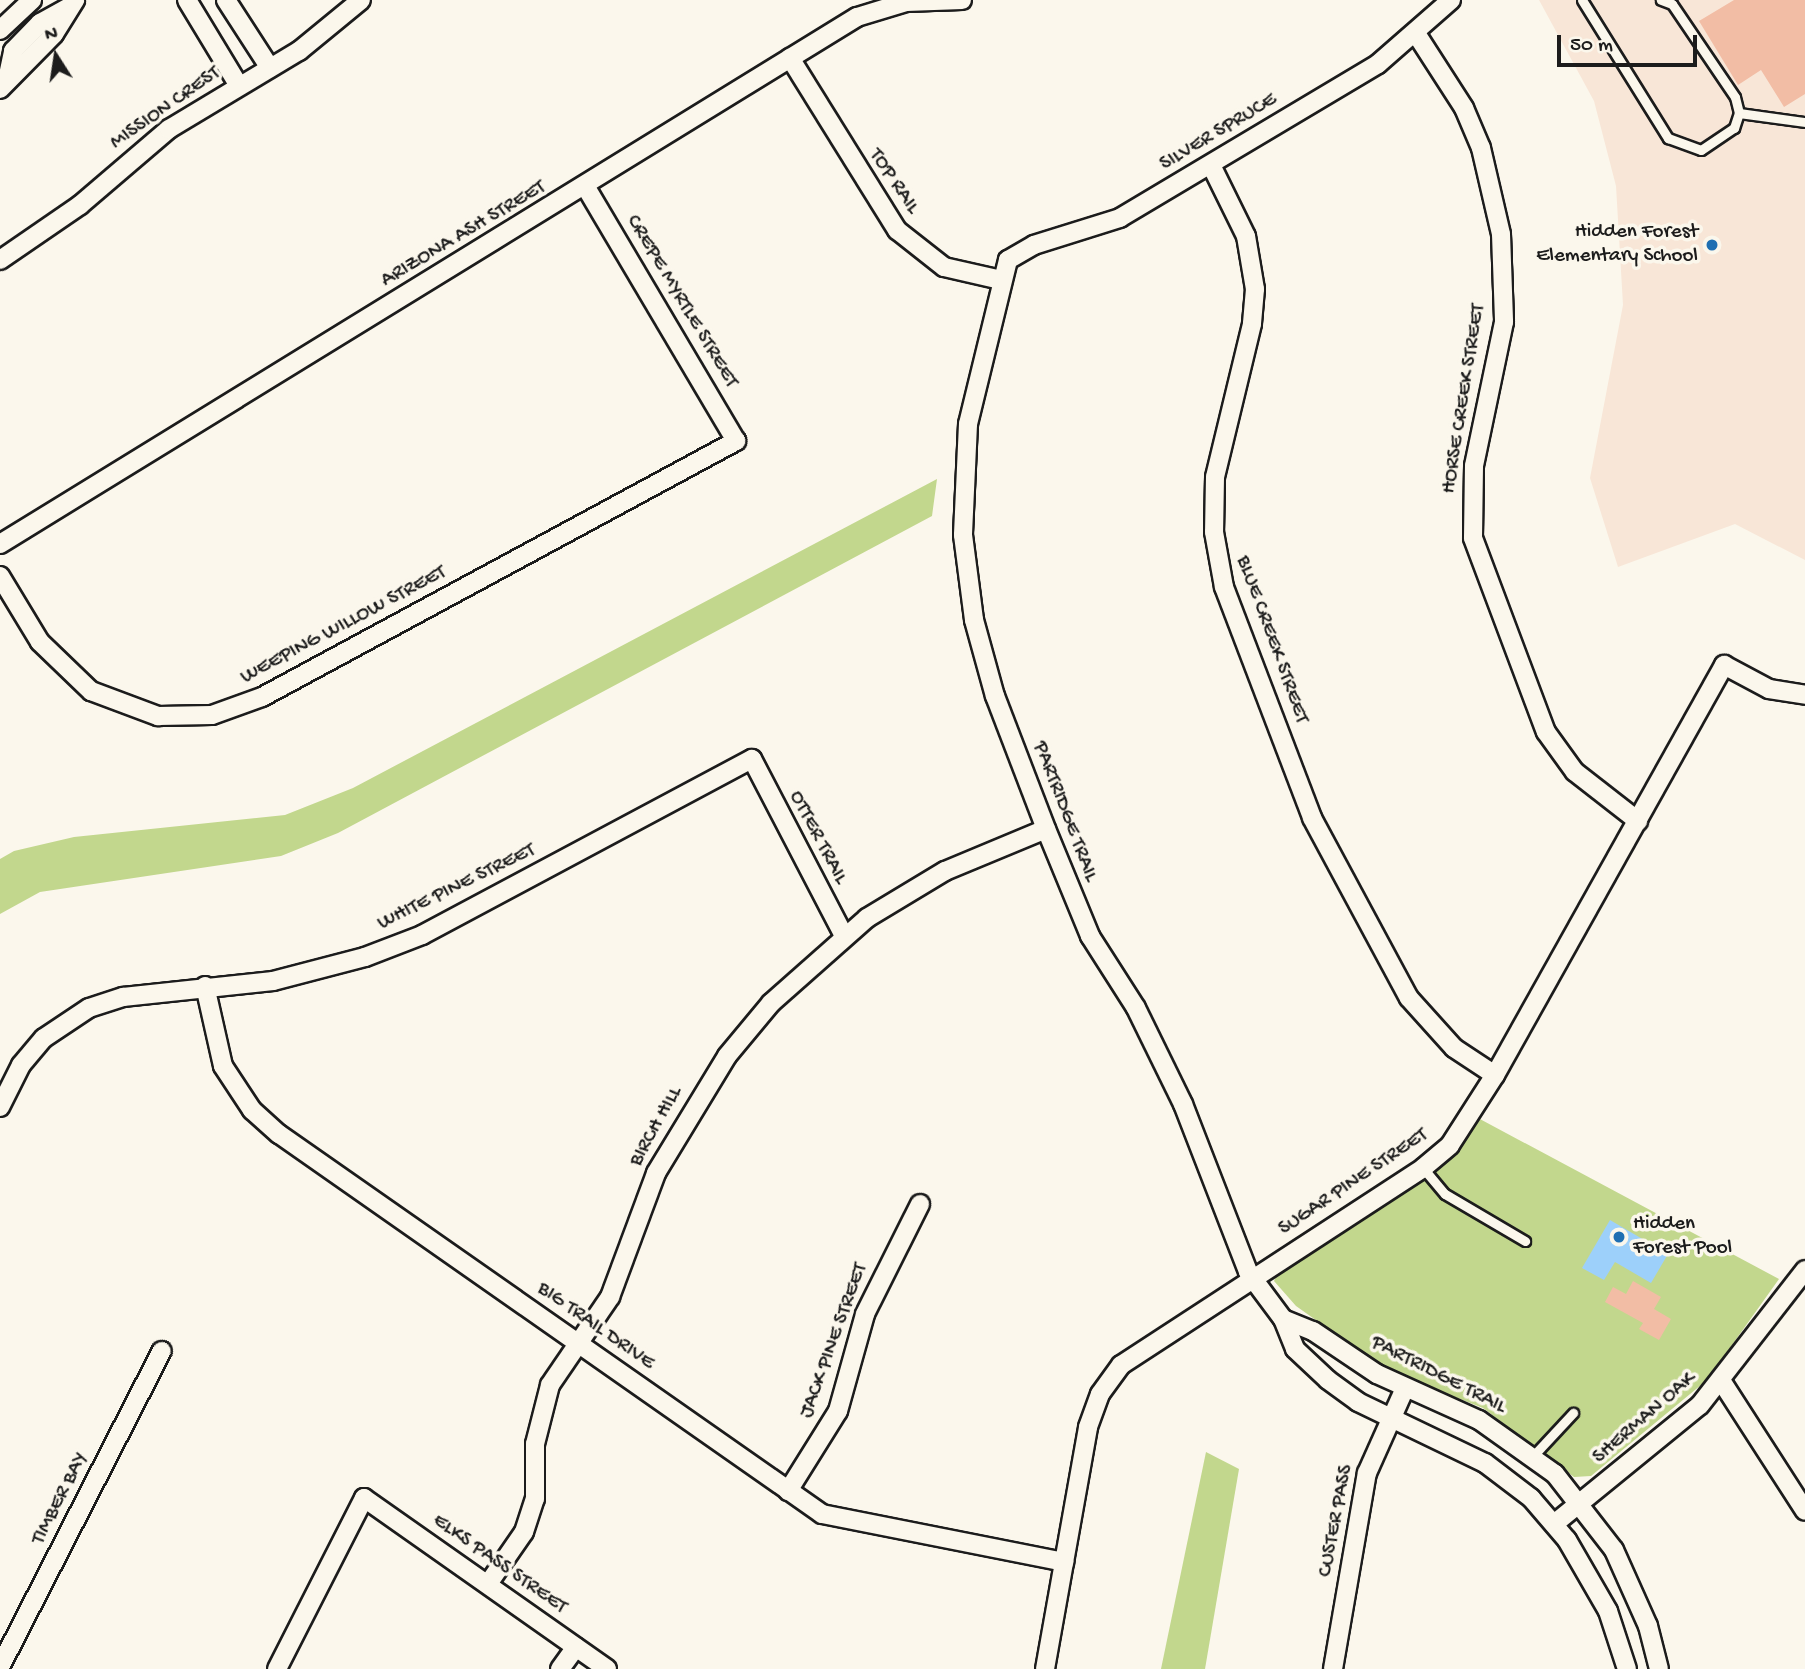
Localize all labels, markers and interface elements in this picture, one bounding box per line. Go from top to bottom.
north arrow [21,21,91,91]
scale bar [1560,21,1700,65]
text: N [43,22,60,48]
text: 50 m [1570,34,1613,59]
street label: MISSION CREST [106,62,226,156]
street label: SILVER SPRUCE [1156,88,1282,178]
street label: TOP RAIL [862,145,924,219]
street label: ARIZONA ASH STREET [377,176,551,294]
street label: CREPE MYRTLE STREET [619,211,743,393]
place label: Hidden Forest Elementary School [1536,220,1698,270]
marker: Hidden Forest Elementary School [1704,237,1720,253]
street label: HORSE CREEK STREET [1438,302,1492,496]
street label: BLUE CREEK STREET [1229,553,1313,727]
street label: WEEPING WILLOW STREET [237,561,451,691]
street label: PARTRIDGE TRAIL [1026,738,1102,886]
street label: OTTER TRAIL [782,787,852,889]
street label: WHITE PINE STREET [374,839,540,937]
street label: BIRCH HILL [625,1083,689,1171]
street label: SUGAR PINE STREET [1274,1124,1434,1242]
place label: Hidden Forest Pool [1633,1212,1732,1262]
marker: Hidden Forest Pool [1611,1229,1627,1245]
street label: JACK PINE STREET [795,1260,875,1422]
street label: BIG TRAIL DRIVE [531,1277,659,1377]
street label: PARTRIDGE TRAIL [1366,1331,1510,1421]
street label: SHERMAN OAK [1588,1367,1702,1471]
street label: TIMBER BAY [27,1449,95,1549]
street label: CUSTER PASS [1314,1463,1360,1579]
street label: ELKS PASS STREET [427,1509,571,1621]

